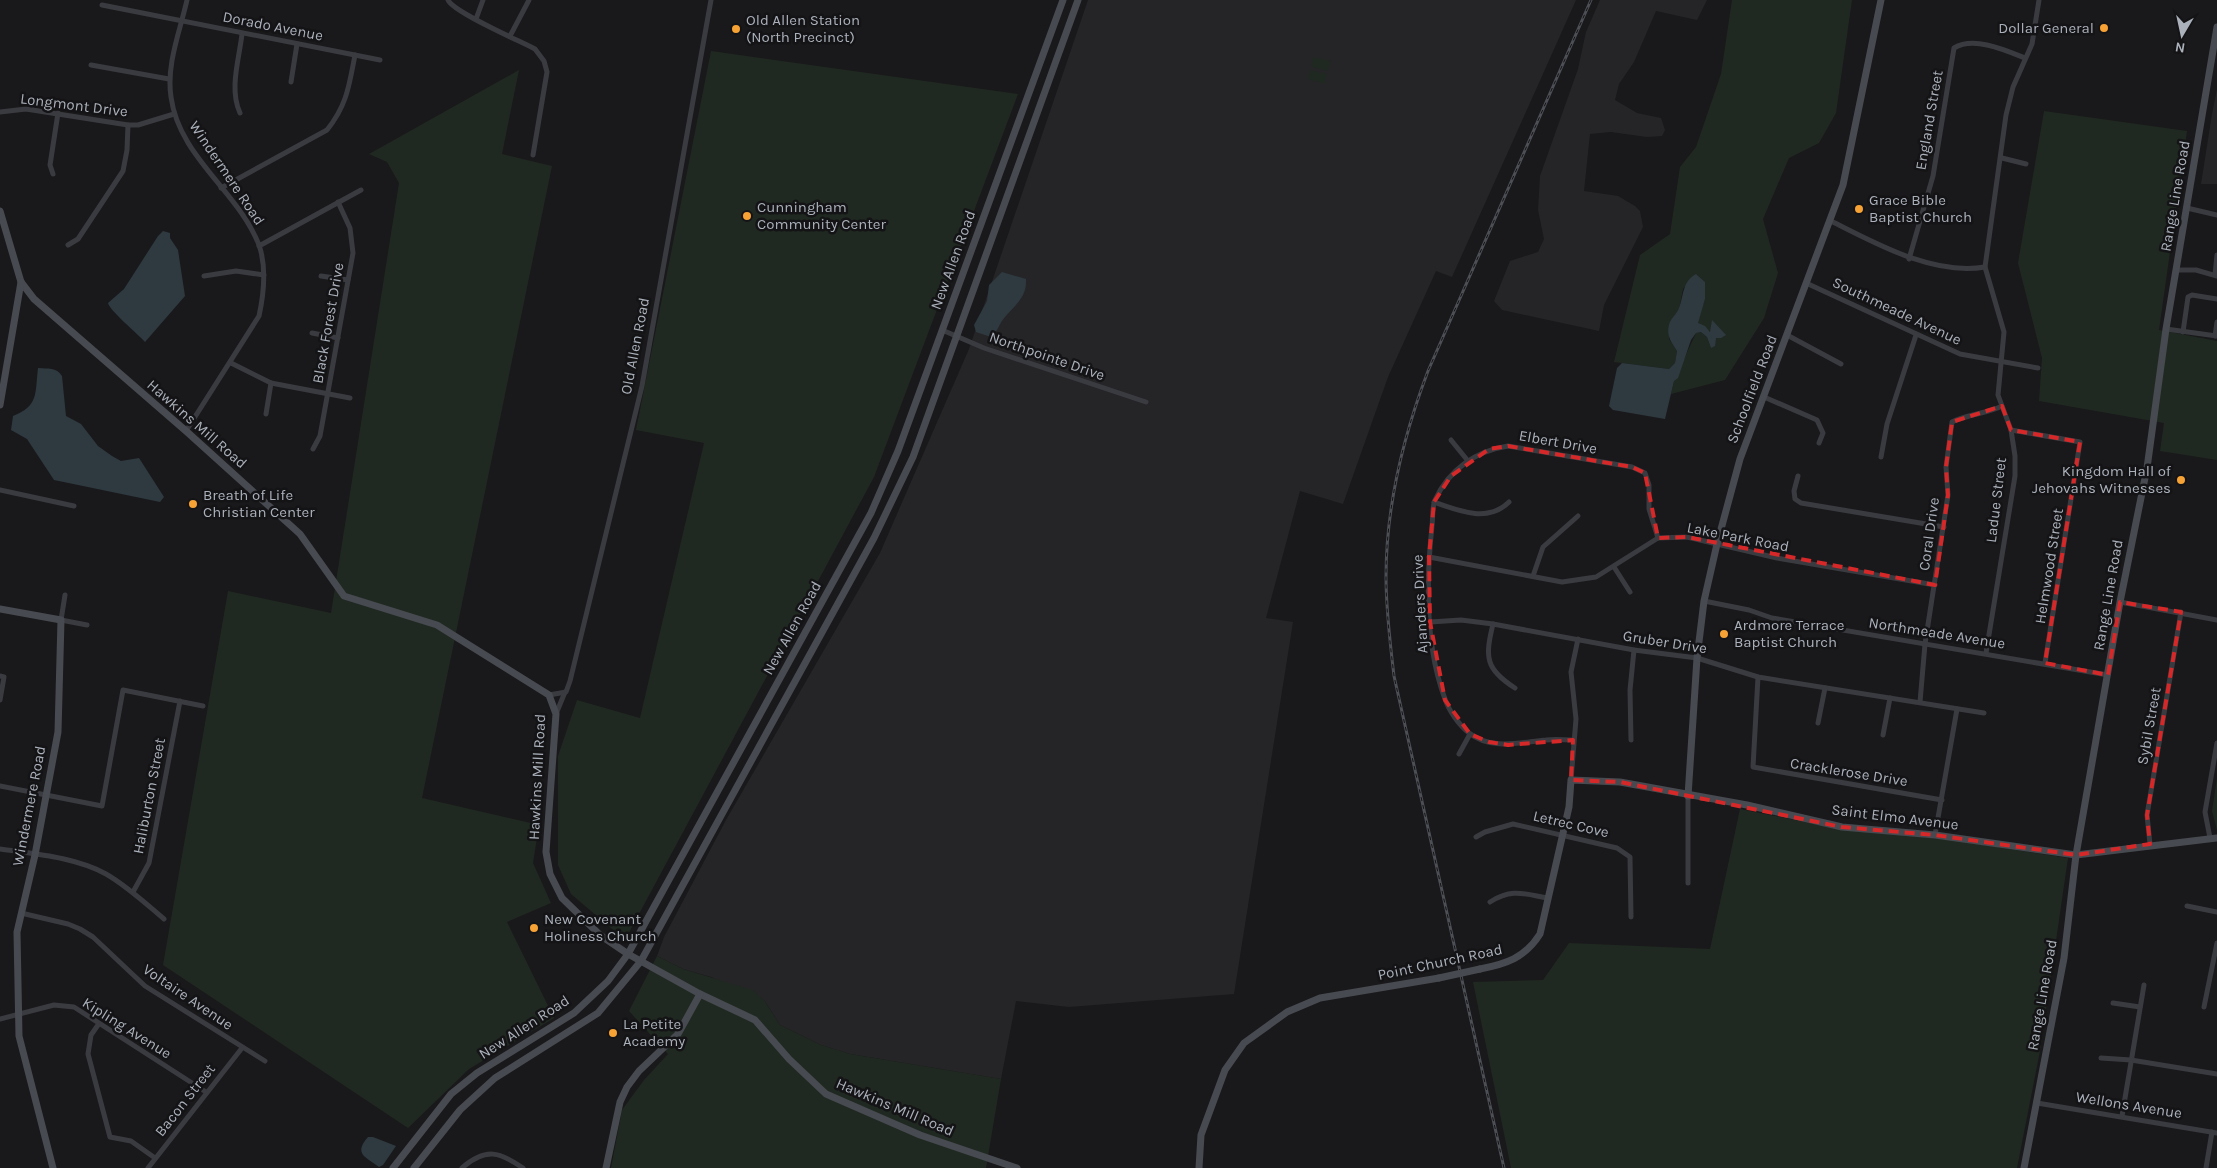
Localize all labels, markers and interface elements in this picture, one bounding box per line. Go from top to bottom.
street label: Dorado Avenue [221,7,325,45]
north arrow [2157,10,2207,60]
place label: Old Allen Station (North Precinct) [746,11,860,46]
place label: Dollar General [1998,19,2094,37]
marker: Dollar General [2098,22,2110,34]
marker: Old Allen Station (North Precinct) [730,23,742,35]
text: N [2174,38,2186,57]
street label: England Street [1911,68,1947,171]
street label: Longmont Drive [19,89,129,121]
street label: Windermere Road [185,117,269,229]
street label: Range Line Road [2156,139,2194,253]
place label: Grace Bible Baptist Church [1869,191,1972,226]
place label: Cunningham Community Center [757,198,887,233]
marker: Grace Bible Baptist Church [1853,203,1865,215]
street label: New Allen Road [927,208,979,312]
marker: Cunningham Community Center [741,210,753,222]
street label: Black Forest Drive [309,261,347,385]
street label: Southmeade Avenue [1829,273,1965,349]
street label: Old Allen Road [617,296,653,396]
street label: Northpointe Drive [987,328,1107,384]
street label: Schoolfield Road [1723,332,1781,446]
street label: Hawkins Mill Road [143,376,251,472]
street label: Elbert Drive [1518,426,1598,458]
street label: Ladue Street [1982,456,2010,544]
place label: Kingdom Hall of Jehovahs Witnesses [2032,462,2172,497]
marker: Kingdom Hall of Jehovahs Witnesses [2175,474,2187,486]
place label: Breath of Life Christian Center [203,486,315,521]
street label: Coral Drive [1915,496,1943,572]
marker: Breath of Life Christian Center [187,498,199,510]
street label: Helmwood Street [2031,507,2067,625]
street label: Lake Park Road [1685,518,1791,556]
street label: Range Line Road [2089,538,2127,652]
street label: Ajanders Drive [1408,554,1432,654]
street label: New Allen Road [759,578,825,678]
street label: Northmeade Avenue [1867,613,2007,653]
place label: Ardmore Terrace Baptist Church [1734,616,1844,651]
street label: Gruber Drive [1622,626,1708,658]
marker: Ardmore Terrace Baptist Church [1718,628,1730,640]
street label: Sybil Street [2133,686,2165,766]
street label: Hawkins Mill Road [525,713,549,841]
street label: Haliburton Street [129,736,169,856]
street label: Windermere Road [9,744,49,868]
street label: Cracklerose Drive [1789,754,1909,790]
street label: Saint Elmo Avenue [1830,800,1960,834]
street label: Letrec Cove [1531,807,1611,841]
place label: New Covenant Holiness Church [544,910,657,945]
marker: New Covenant Holiness Church [528,922,540,934]
street label: Range Line Road [2023,938,2061,1052]
street label: Point Church Road [1376,940,1504,984]
street label: Voltaire Avenue [140,960,236,1034]
street label: New Allen Road [475,991,573,1063]
street label: Kipling Avenue [79,993,175,1063]
place label: La Petite Academy [623,1015,685,1050]
marker: La Petite Academy [607,1027,619,1039]
street label: Bacon Street [151,1060,219,1140]
street label: Hawkins Mill Road [833,1074,957,1140]
street label: Wellons Avenue [2075,1088,2183,1122]

